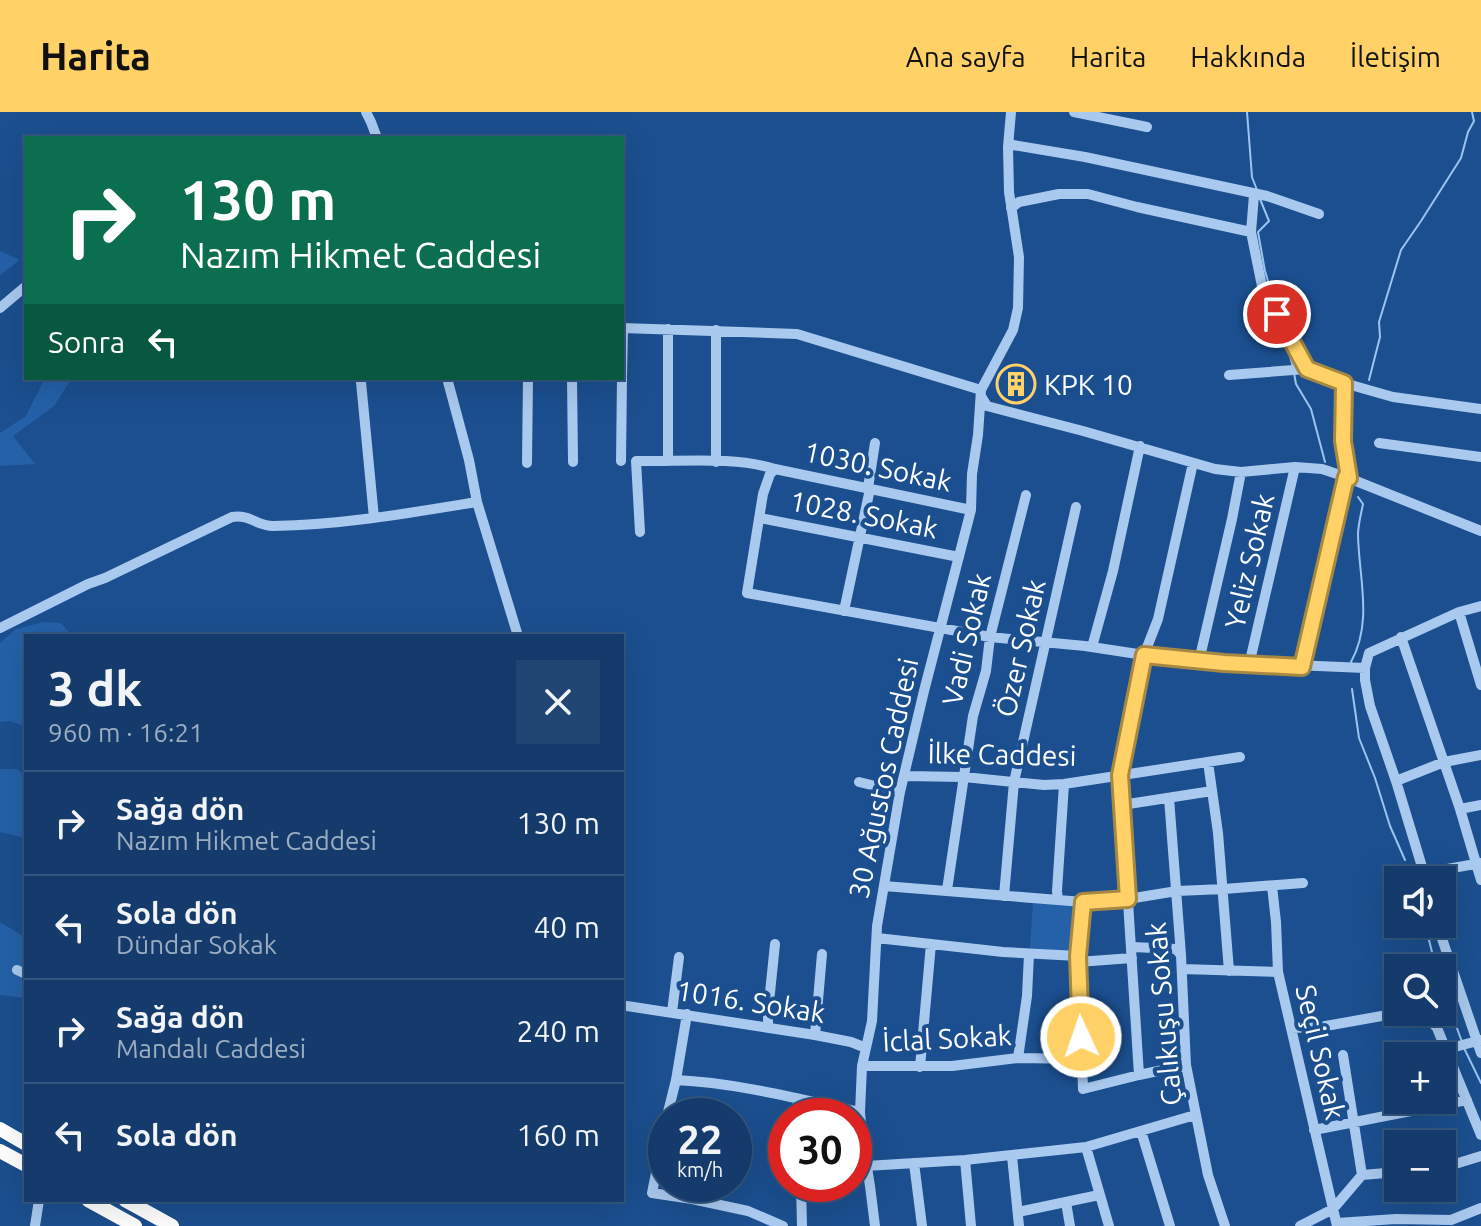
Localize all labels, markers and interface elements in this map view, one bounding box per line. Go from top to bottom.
text: Harita [40,35,151,77]
text: Ana sayfa [906,41,1026,72]
text: Harita [1070,41,1146,72]
text: Hakkında [1190,41,1306,72]
text: İletişim [1350,41,1441,72]
icon: right [48,168,152,272]
text: 130 m [180,168,336,231]
text: Nazım Hikmet Caddesi [180,234,541,275]
pin [1243,280,1311,348]
icon: arrive [1255,292,1299,336]
icon: left [141,320,185,364]
text: Sonra [48,325,125,359]
building icon: KPK 10 [995,363,1037,405]
place label: KPK 10 [1044,369,1133,400]
street label: 1030. Sokak [801,435,955,497]
street label: 1028. Sokak [787,484,941,544]
street label: Yeliz Sokak [1218,490,1280,632]
street label: Vadi Sokak [936,570,996,708]
street label: Özer Sokak [989,576,1051,720]
street label: 30 Ağustos Caddesi [842,655,924,901]
button: close [516,660,600,744]
text: 3 dk [48,661,142,715]
text: 960 m · 16:21 [48,718,204,747]
street label: İlke Caddesi [927,737,1077,771]
text: Sağa dön [116,792,244,826]
icon: right [48,801,92,845]
text: 130 m [516,806,600,840]
text: Nazım Hikmet Caddesi [116,826,377,855]
map controls [1384,866,1456,1202]
button: sound [1384,866,1456,938]
text: Sola dön [116,896,238,930]
icon: left [48,905,92,949]
text: 40 m [533,910,600,944]
street label: Çalıkuşu Sokak [1140,921,1186,1107]
text: Dündar Sokak [116,930,277,959]
button: search [1384,954,1456,1026]
street label: 1016. Sokak [674,974,828,1028]
street label: Seçil Sokak [1290,982,1352,1122]
position arrow [1039,995,1123,1079]
text: Sağa dön [116,1000,244,1034]
icon: right [48,1009,92,1053]
text: 240 m [516,1014,600,1048]
street label: İclal Sokak [882,1019,1012,1057]
text: Mandalı Caddesi [116,1034,306,1063]
button: + [1384,1042,1456,1114]
speed limit sign: 30 [768,1098,872,1202]
icon: left [48,1113,92,1157]
text: 22 [677,1117,723,1162]
text: Sola dön [116,1118,238,1152]
text: 160 m [516,1118,600,1152]
button: − [1384,1130,1456,1202]
text: km/h [677,1158,723,1181]

